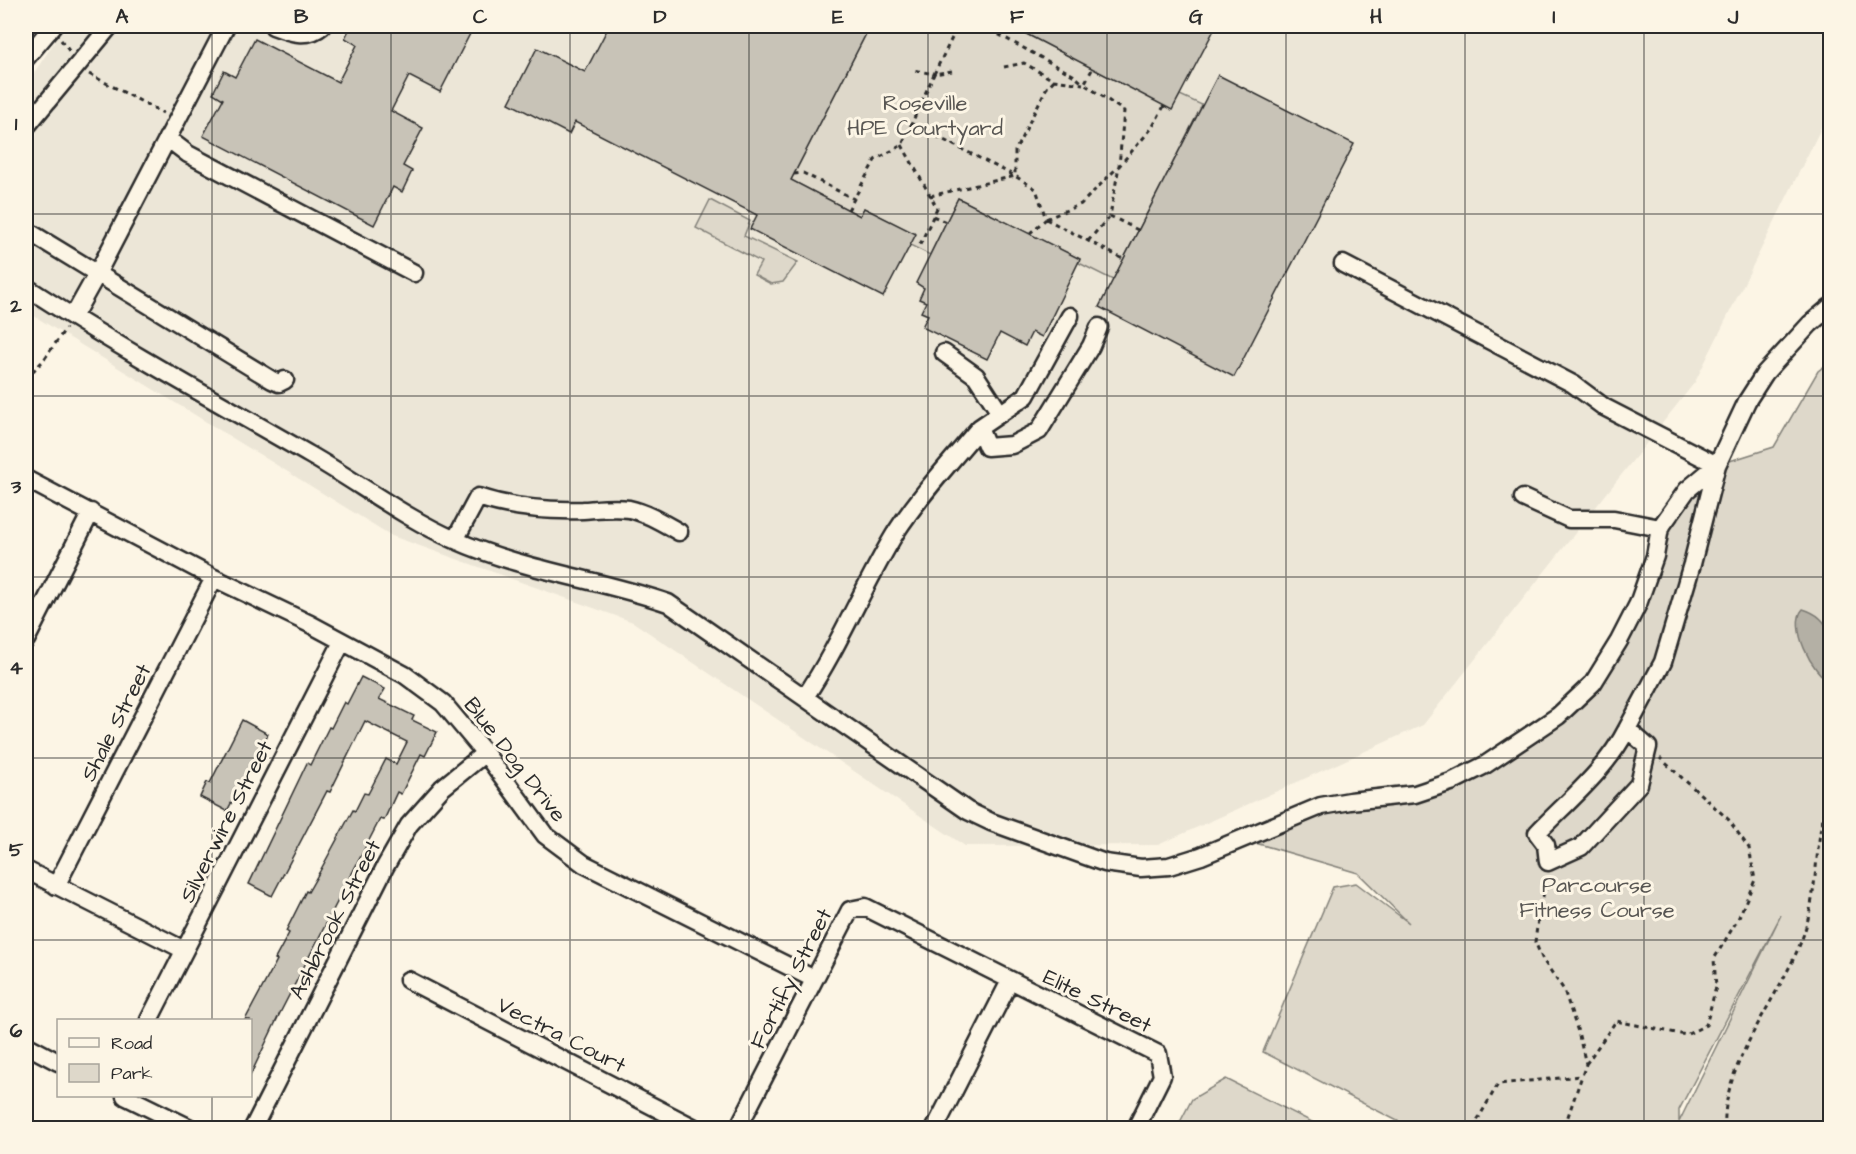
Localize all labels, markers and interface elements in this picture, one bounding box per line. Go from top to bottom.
text: A [116,3,129,31]
text: B [294,3,309,31]
text: C [473,3,488,31]
text: D [654,3,667,31]
text: E [832,3,844,31]
text: F [1010,3,1025,31]
text: G [1189,3,1203,31]
text: H [1370,3,1382,31]
text: I [1552,3,1556,31]
text: J [1727,3,1739,31]
park label: Roseville HPE Courtyard [847,88,1003,145]
text: 1 [15,110,18,138]
text: 2 [9,292,22,320]
text: 3 [10,473,22,501]
text: 4 [9,654,23,682]
street label: Shale Street [73,658,159,787]
street label: Blue Dog Drive [455,691,574,830]
street label: Silverwire Street [172,735,281,908]
street label: Ashbrook Street [282,834,389,1005]
text: 5 [9,836,24,864]
park label: Parcourse Fitness Course [1519,870,1675,926]
street label: Fortify Street [743,903,841,1055]
street label: Elite Street [1038,962,1157,1041]
street label: Vectra Court [492,990,631,1081]
text: 6 [10,1017,23,1045]
legend [57,1019,252,1097]
text: Road [111,1031,152,1056]
text: Park [111,1061,153,1086]

